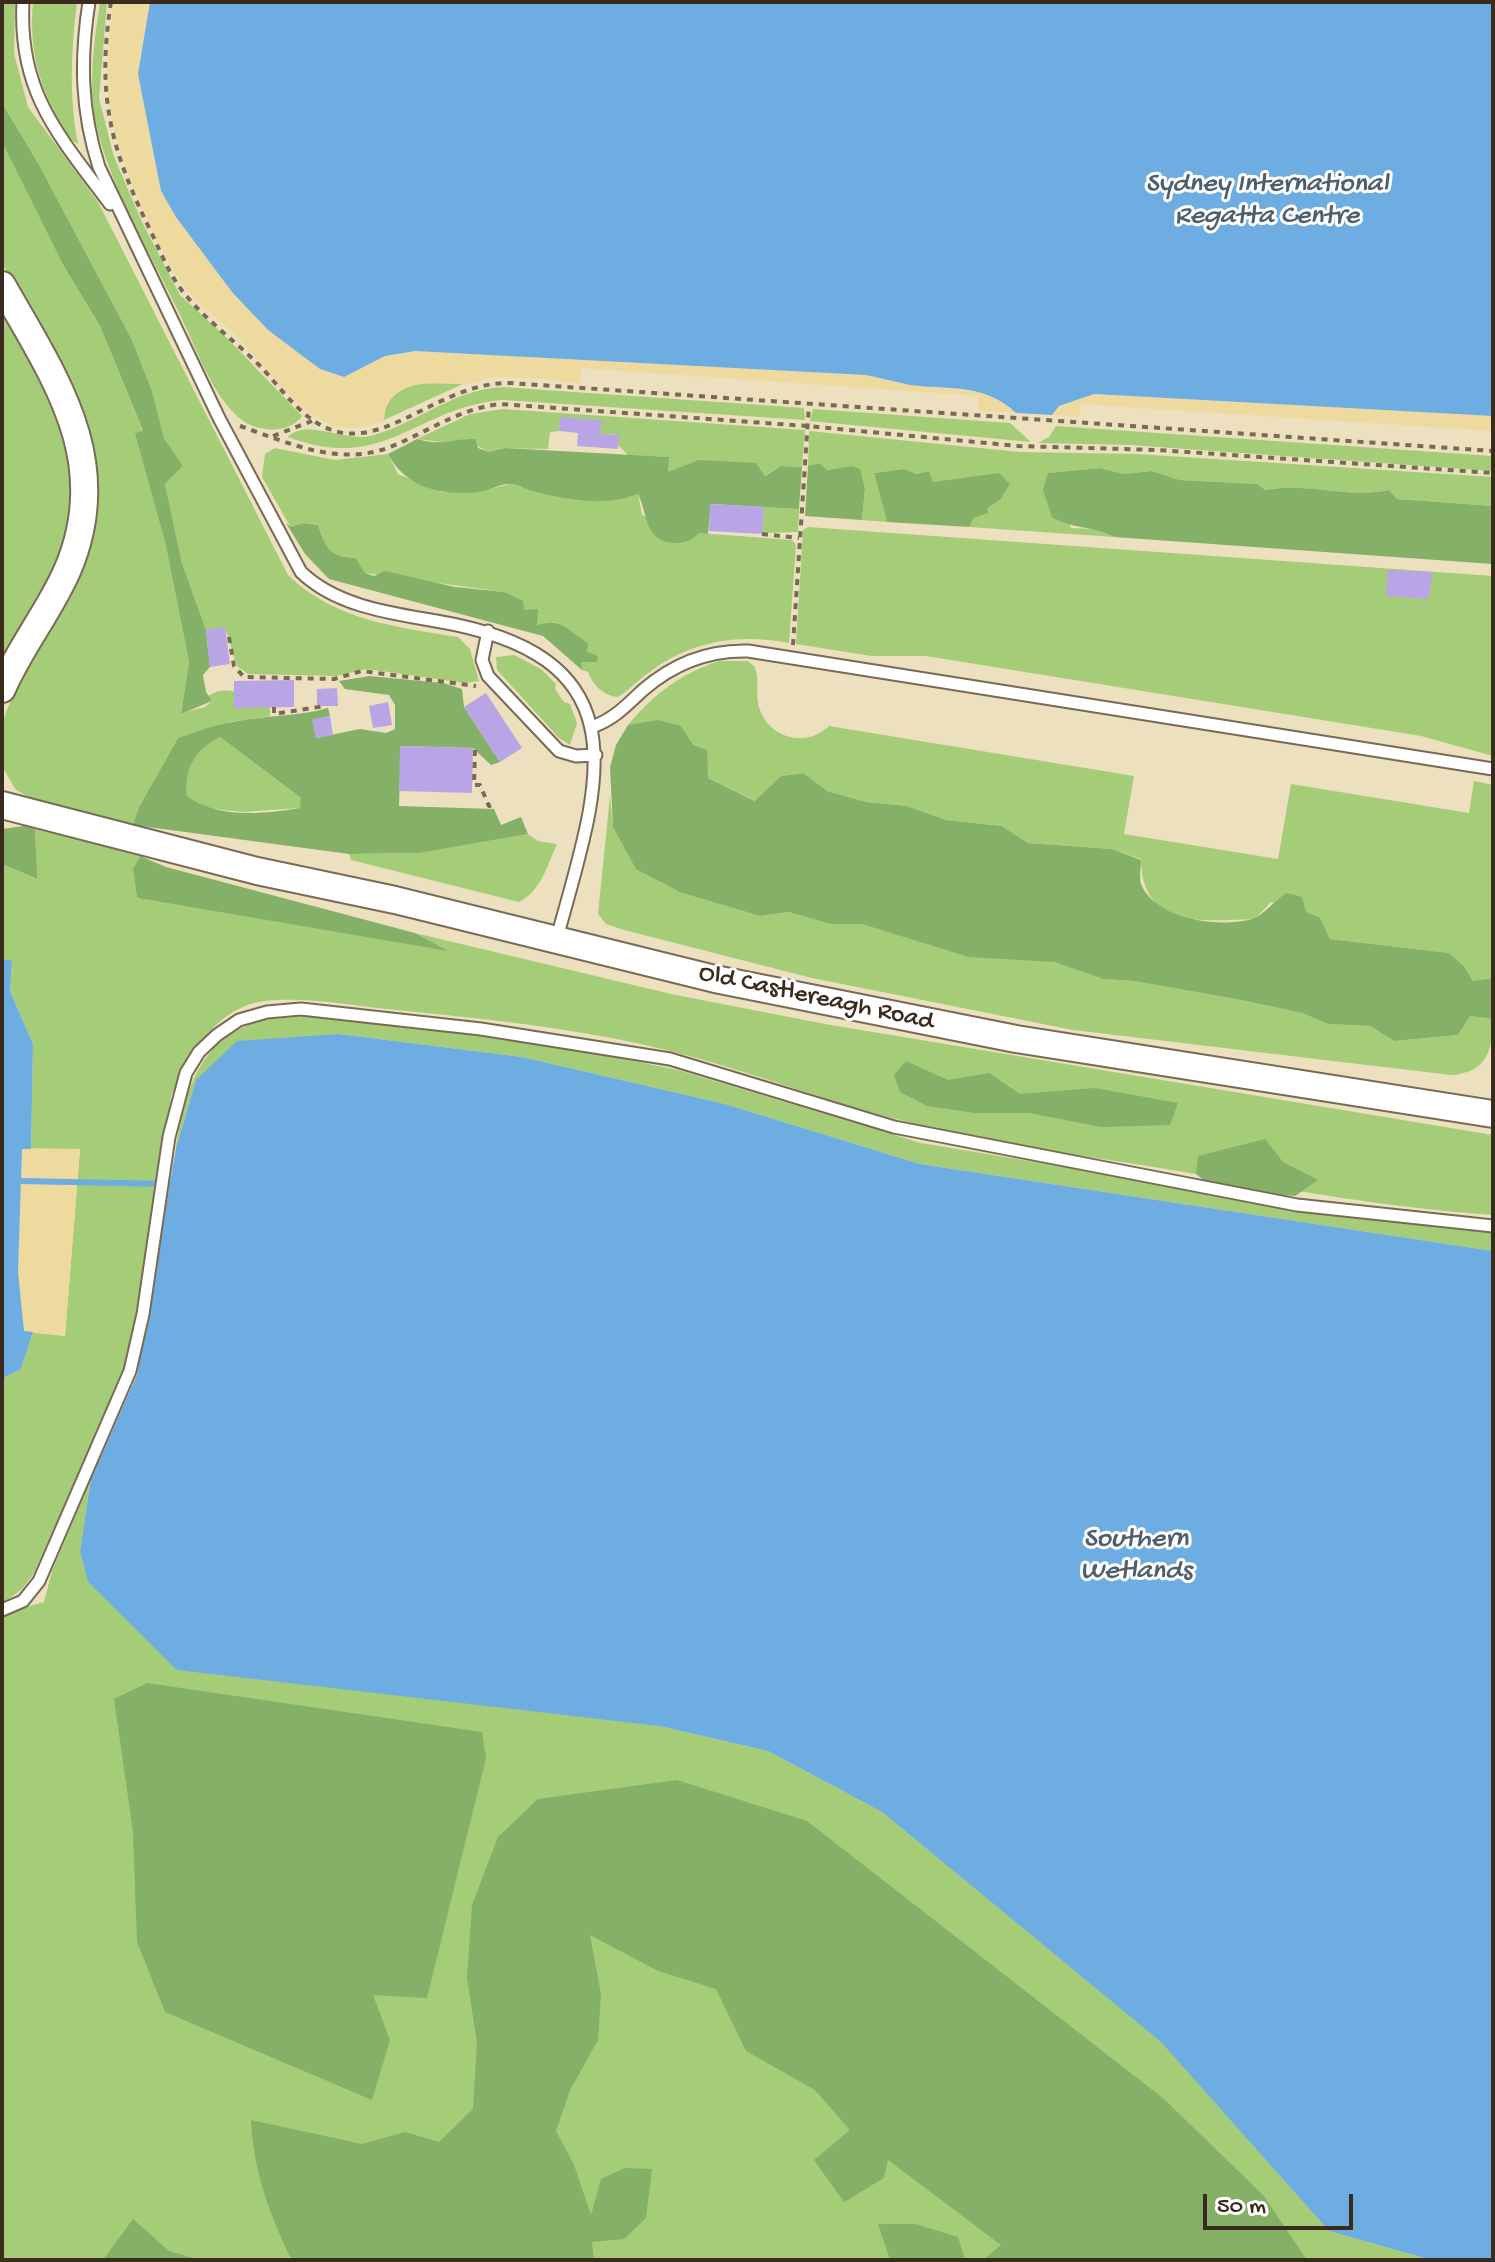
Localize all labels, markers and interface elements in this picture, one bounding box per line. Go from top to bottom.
water label: Sydney International Regatta Centre [1145,169,1389,235]
street label: Old Castlereagh Road [696,959,936,1039]
water label: Southern Wetlands [1080,1524,1192,1590]
scale bar [1207,2178,1357,2228]
text: 50 m [1217,2193,1266,2222]

